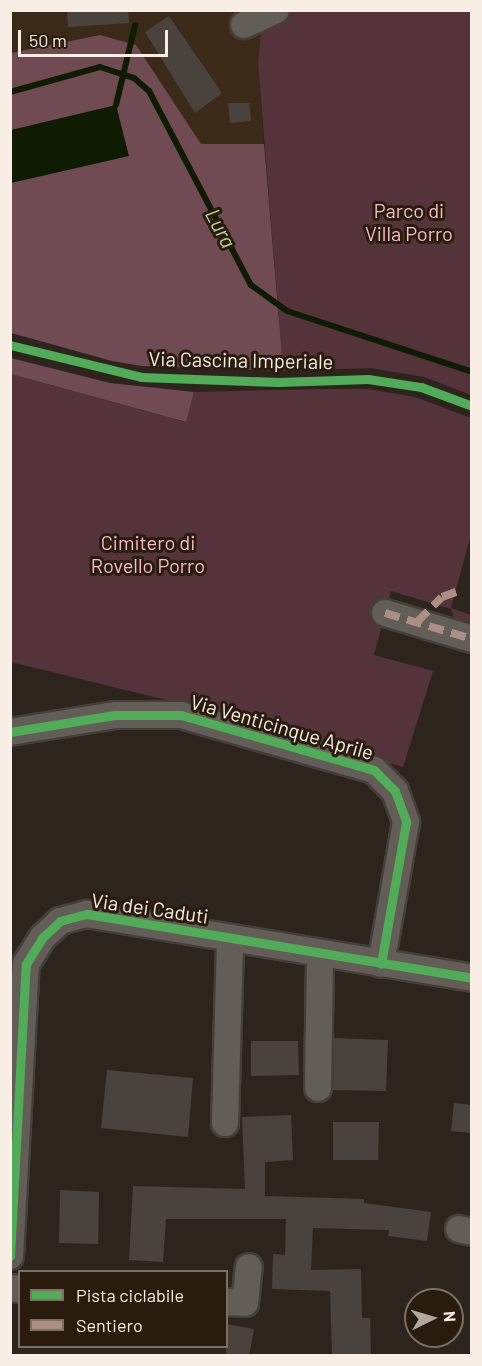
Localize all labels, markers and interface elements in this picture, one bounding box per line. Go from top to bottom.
scale bar [21,18,171,56]
text: 50 m [29,29,67,51]
park label: Parco di Villa Porro [365,199,453,246]
water label: Lura [200,204,242,252]
street label: Via Cascina Imperiale [149,346,333,374]
park label: Cimitero di Rovello Porro [91,531,205,578]
street label: Via Venticinque Aprile [188,689,376,765]
street label: Via dei Caduti [90,888,210,928]
legend [18,1270,228,1348]
text: Pista ciclabile [76,1284,184,1306]
north arrow [404,1288,464,1348]
text: N [441,1310,460,1323]
text: Sentiero [76,1314,143,1336]

